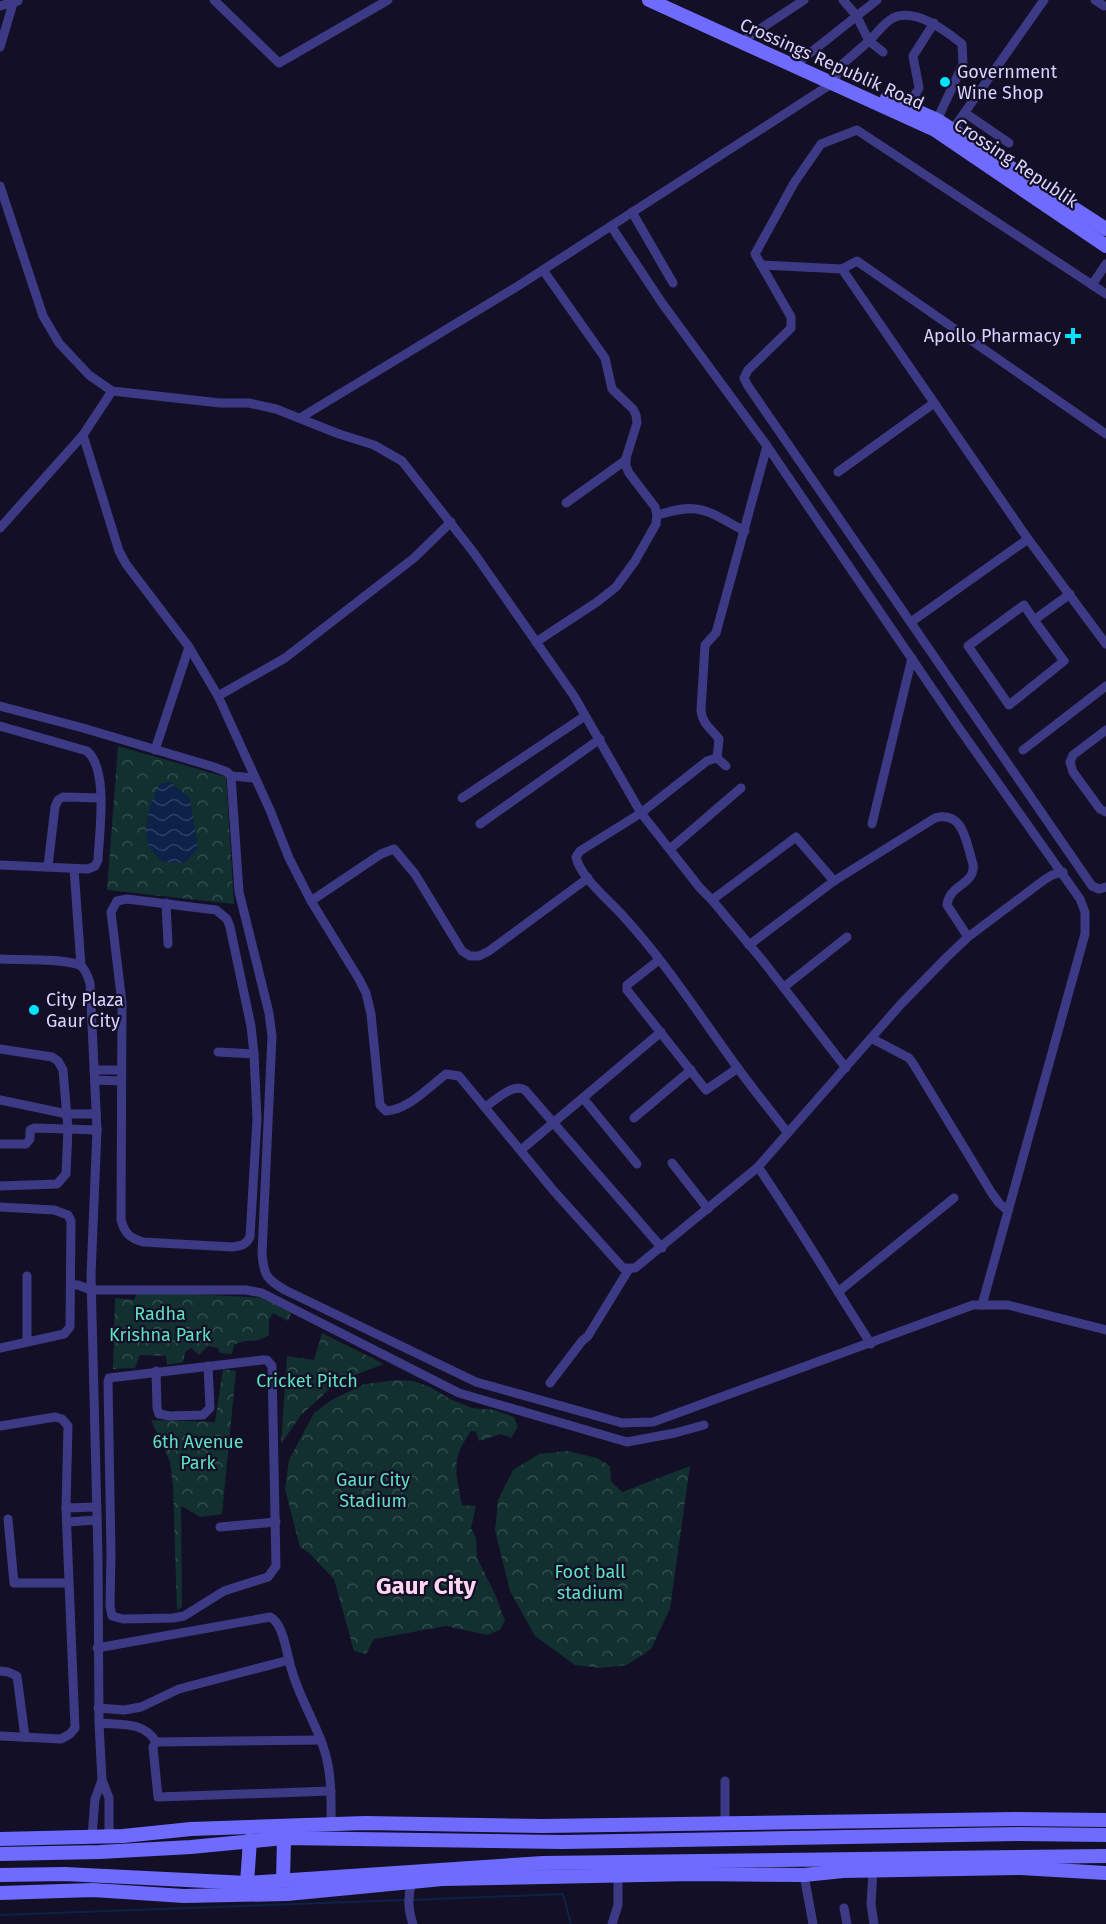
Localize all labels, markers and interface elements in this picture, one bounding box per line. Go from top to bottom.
street label: Crossings Republik Road [736,13,928,115]
place label: Government Wine Shop [957,61,1058,104]
marker: Government Wine Shop [938,75,952,89]
street label: Crossing Republik [950,113,1083,213]
place label: Apollo Pharmacy [924,325,1061,347]
marker: Apollo Pharmacy [1066,329,1080,343]
place label: City Plaza Gaur City [46,989,124,1032]
marker: City Plaza Gaur City [27,1003,41,1017]
park label: Radha Krishna Park [109,1303,212,1346]
park label: Cricket Pitch [256,1370,358,1392]
park label: 6th Avenue Park [152,1431,244,1474]
park label: Gaur City Stadium [336,1469,410,1512]
park label: Foot ball stadium [554,1561,626,1604]
district label: Gaur City [376,1572,476,1600]

